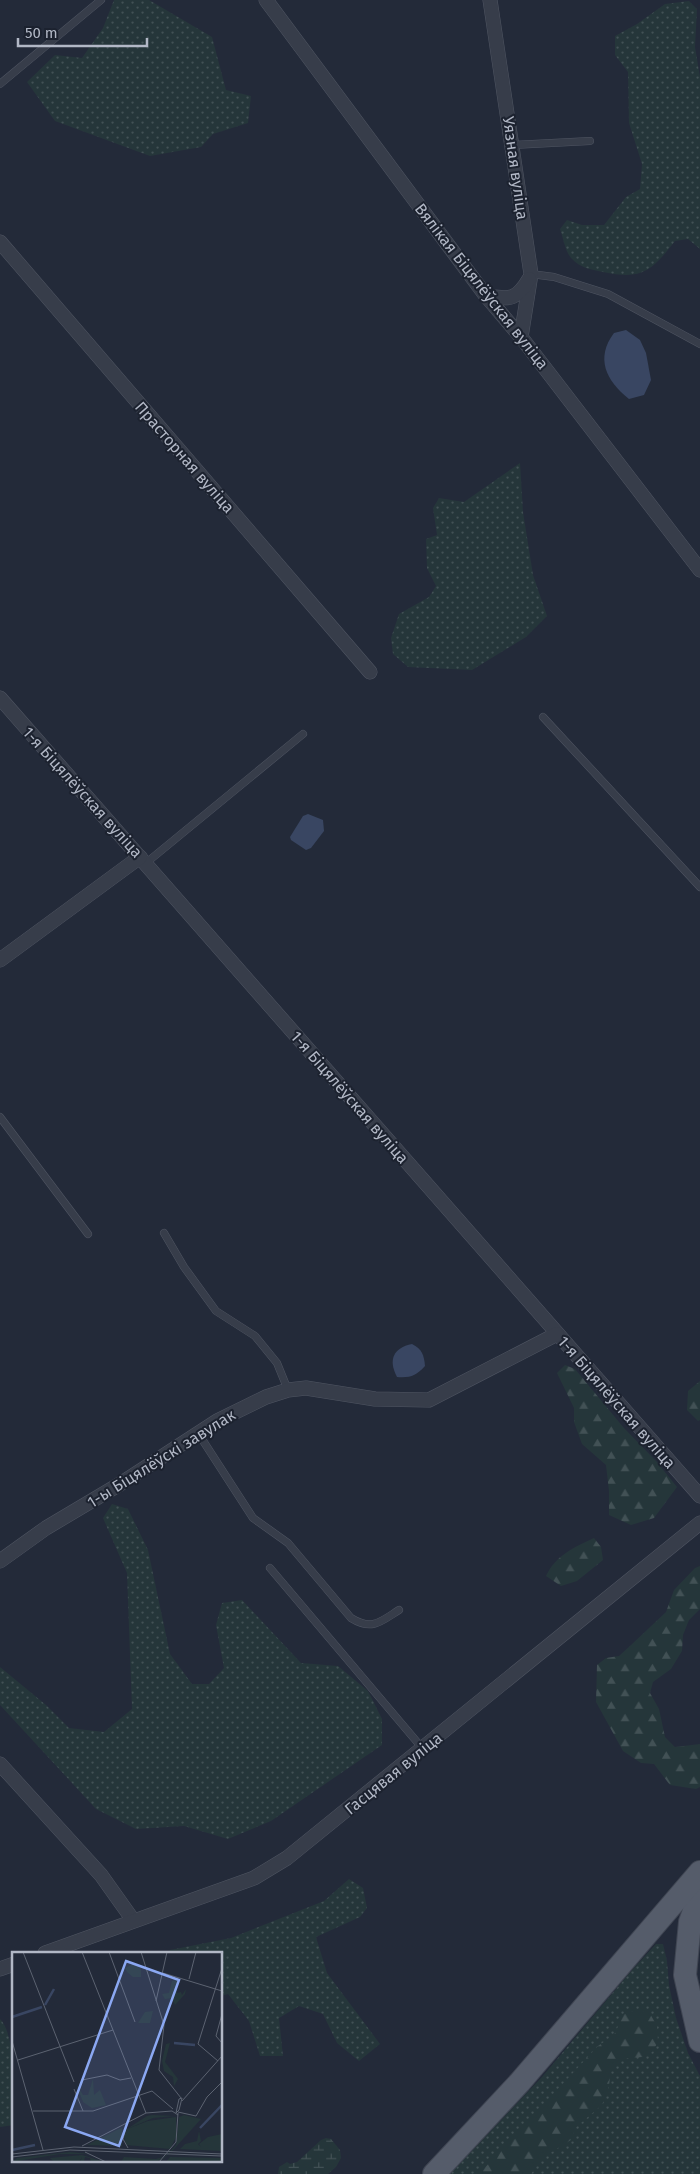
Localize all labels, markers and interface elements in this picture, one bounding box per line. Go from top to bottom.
scale bar [18,15,146,47]
text: 50 m [25,24,58,42]
street label: Уязная вуліца [499,115,532,221]
street label: Вялікая Біцялёўская вуліца [411,199,552,373]
street label: Прасторная вуліца [131,398,238,517]
street label: 1-я Біцялёўская вуліца [19,723,146,862]
street label: 1-я Біцялёўская вуліца [287,1027,412,1168]
street label: 1-я Біцялёўская вуліца [554,1332,679,1473]
street label: 1-ы Біцялёўскі завулак [84,1405,239,1512]
street label: Гасцявая вуліца [341,1728,446,1819]
inset map [12,1952,222,2162]

